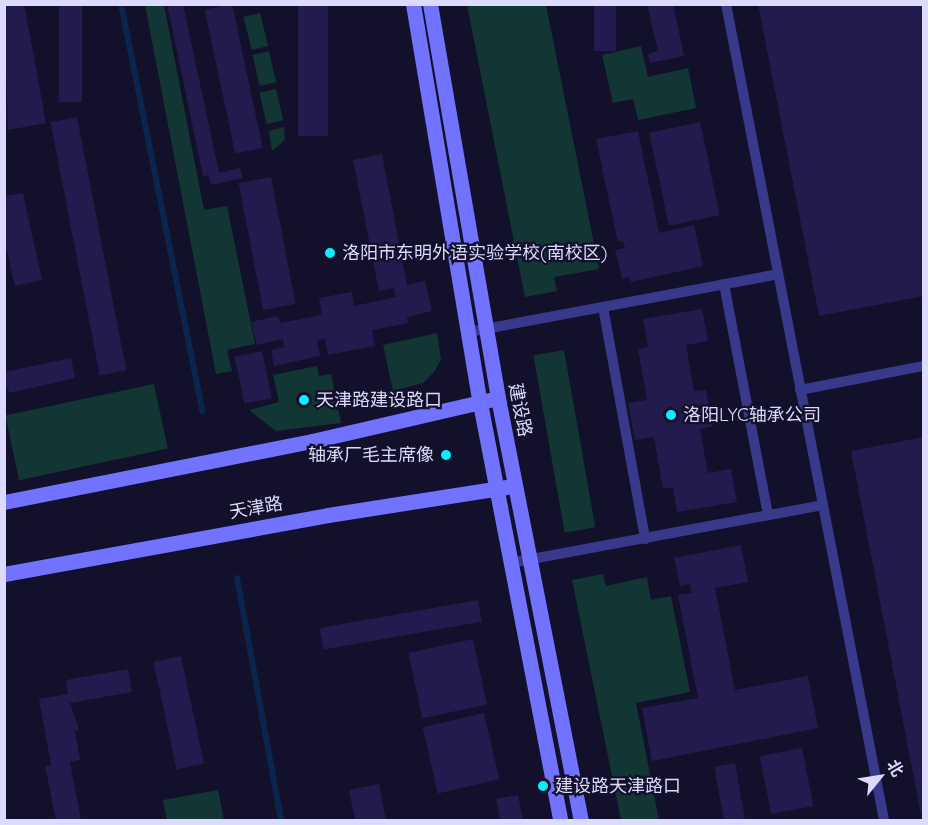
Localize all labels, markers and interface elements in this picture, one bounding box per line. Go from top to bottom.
place label: 洛阳市东明外语实验学校(南校区) [342,242,607,264]
marker: 洛阳市东明外语实验学校(南校区) [323,246,337,260]
street label: 建设路 [504,381,536,439]
place label: 天津路建设路口 [316,389,442,411]
marker: 天津路建设路口 [297,393,311,407]
place label: 洛阳LYC轴承公司 [683,404,821,426]
marker: 洛阳LYC轴承公司 [664,408,678,422]
place label: 轴承厂毛主席像 [308,444,434,466]
marker: 轴承厂毛主席像 [439,448,453,462]
street label: 天津路 [228,493,284,523]
north arrow [850,747,910,807]
text: 北 [883,756,908,780]
place label: 建设路天津路口 [555,775,681,797]
marker: 建设路天津路口 [536,779,550,793]

